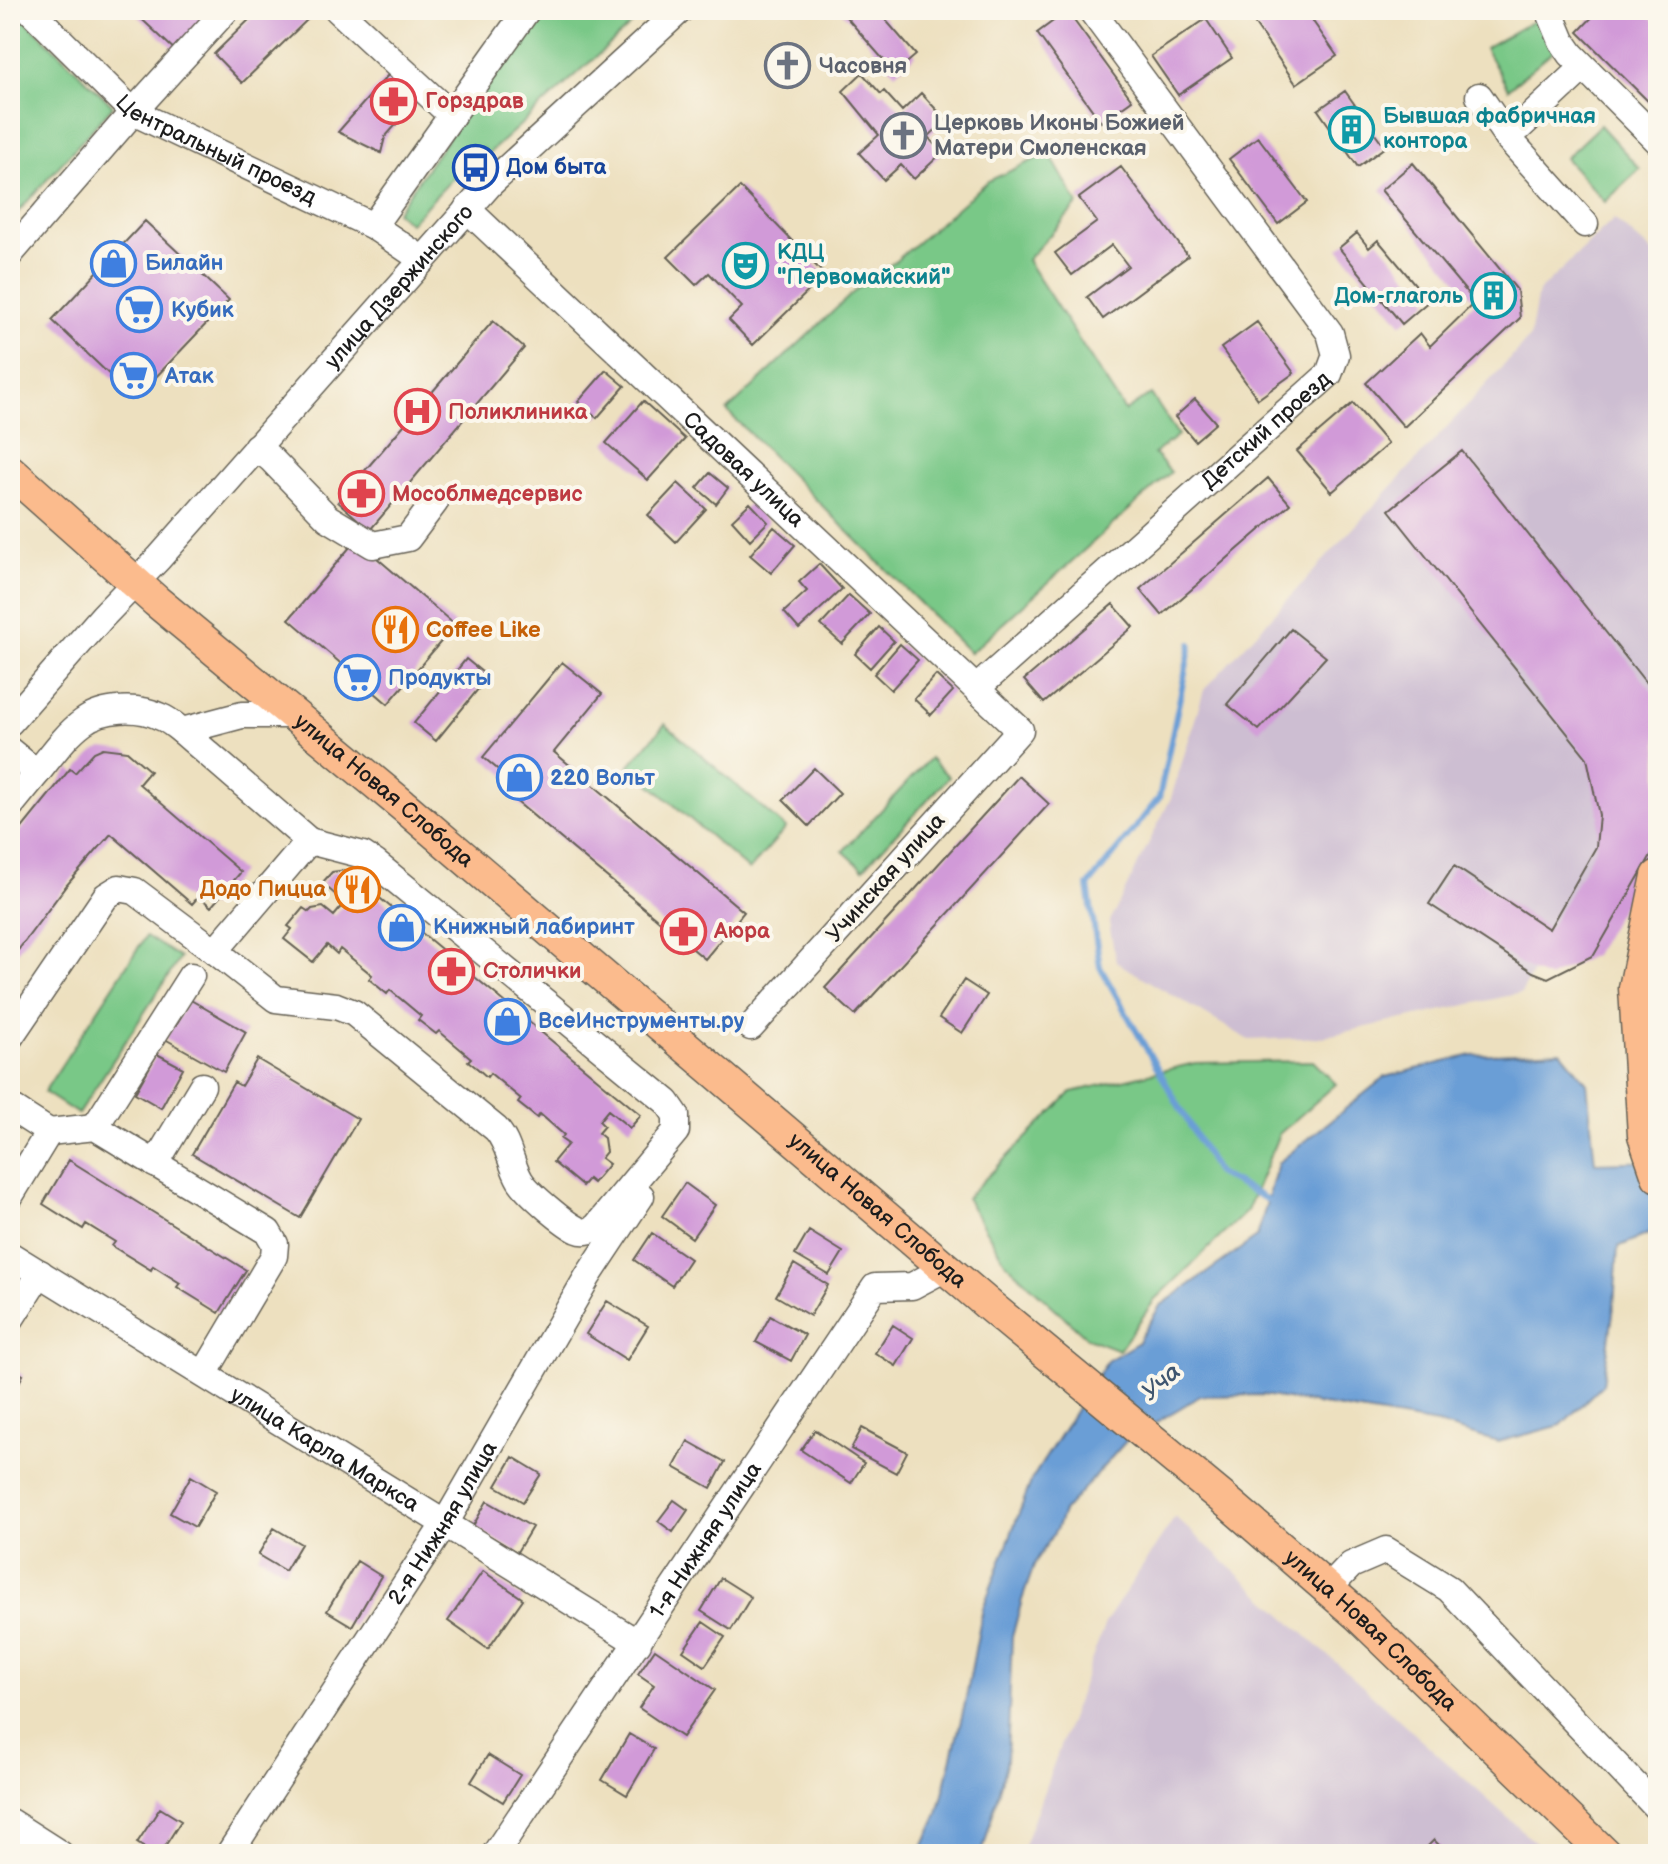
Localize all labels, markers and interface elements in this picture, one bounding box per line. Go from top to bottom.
church icon: Часовня [764,42,812,90]
place label: Часовня [819,53,907,80]
pharmacy icon: Горздрав [370,77,418,125]
place label: Горздрав [425,88,524,115]
street label: Центральный проезд [110,89,321,211]
place label: Бывшая фабричная контора [1383,103,1596,155]
building icon: Бывшая фабричная контора [1328,105,1376,153]
place label: Церковь Иконы Божией Матери Смоленская [934,110,1185,162]
church icon: Церковь Иконы Божией Матери Смоленская [879,112,927,160]
bus stop icon: Дом быта [451,143,499,191]
place label: Дом быта [506,154,606,181]
street label: улица Дзержинского [319,199,479,374]
shop icon: Билайн [90,239,138,287]
place label: КДЦ "Первомайский" [777,239,950,291]
theatre icon: КДЦ "Первомайский" [722,241,770,289]
place label: Билайн [145,250,223,277]
building icon: Дом-глаголь [1470,272,1518,320]
place label: Дом-глаголь [1334,283,1464,310]
supermarket icon: Кубик [116,286,164,334]
place label: Кубик [171,297,234,324]
supermarket icon: Атак [110,352,158,400]
place label: Атак [164,363,214,390]
street label: Детский проезд [1196,365,1336,495]
hospital icon: Поликлиника [393,388,441,436]
place label: Поликлиника [448,399,588,426]
street label: Садовая улица [677,406,810,533]
pharmacy icon: Мособлмедсервис [337,470,385,518]
place label: Мособлмедсервис [392,481,583,508]
restaurant icon: Coffee Like [371,606,419,654]
place label: Coffee Like [426,617,541,644]
supermarket icon: Продукты [333,654,381,702]
place label: Продукты [388,665,492,692]
street label: улица Новая Слобода [289,708,479,873]
shop icon: 220 Вольт [495,754,543,802]
place label: 220 Вольт [550,765,655,792]
street label: Учинская улица [821,808,951,948]
restaurant icon: Додо Пицца [333,865,381,913]
place label: Додо Пицца [200,876,326,903]
shop icon: Книжный лабиринт [378,903,426,951]
pharmacy icon: Аюра [659,907,707,955]
place label: Книжный лабиринт [433,914,635,941]
place label: Аюра [713,918,770,945]
pharmacy icon: Столички [428,947,476,995]
place label: Столички [483,958,581,985]
shop icon: ВсеИнструменты.ру [483,997,531,1045]
place label: ВсеИнструменты.ру [538,1008,745,1035]
street label: улица Новая Слобода [783,1127,972,1294]
water label: Уча [1136,1357,1186,1407]
street label: улица Карла Маркса [225,1381,424,1518]
street label: 2-я Нижняя улица [382,1437,503,1610]
street label: 1-я Нижняя улица [643,1457,767,1623]
street label: улица Новая Слобода [1279,1544,1463,1717]

